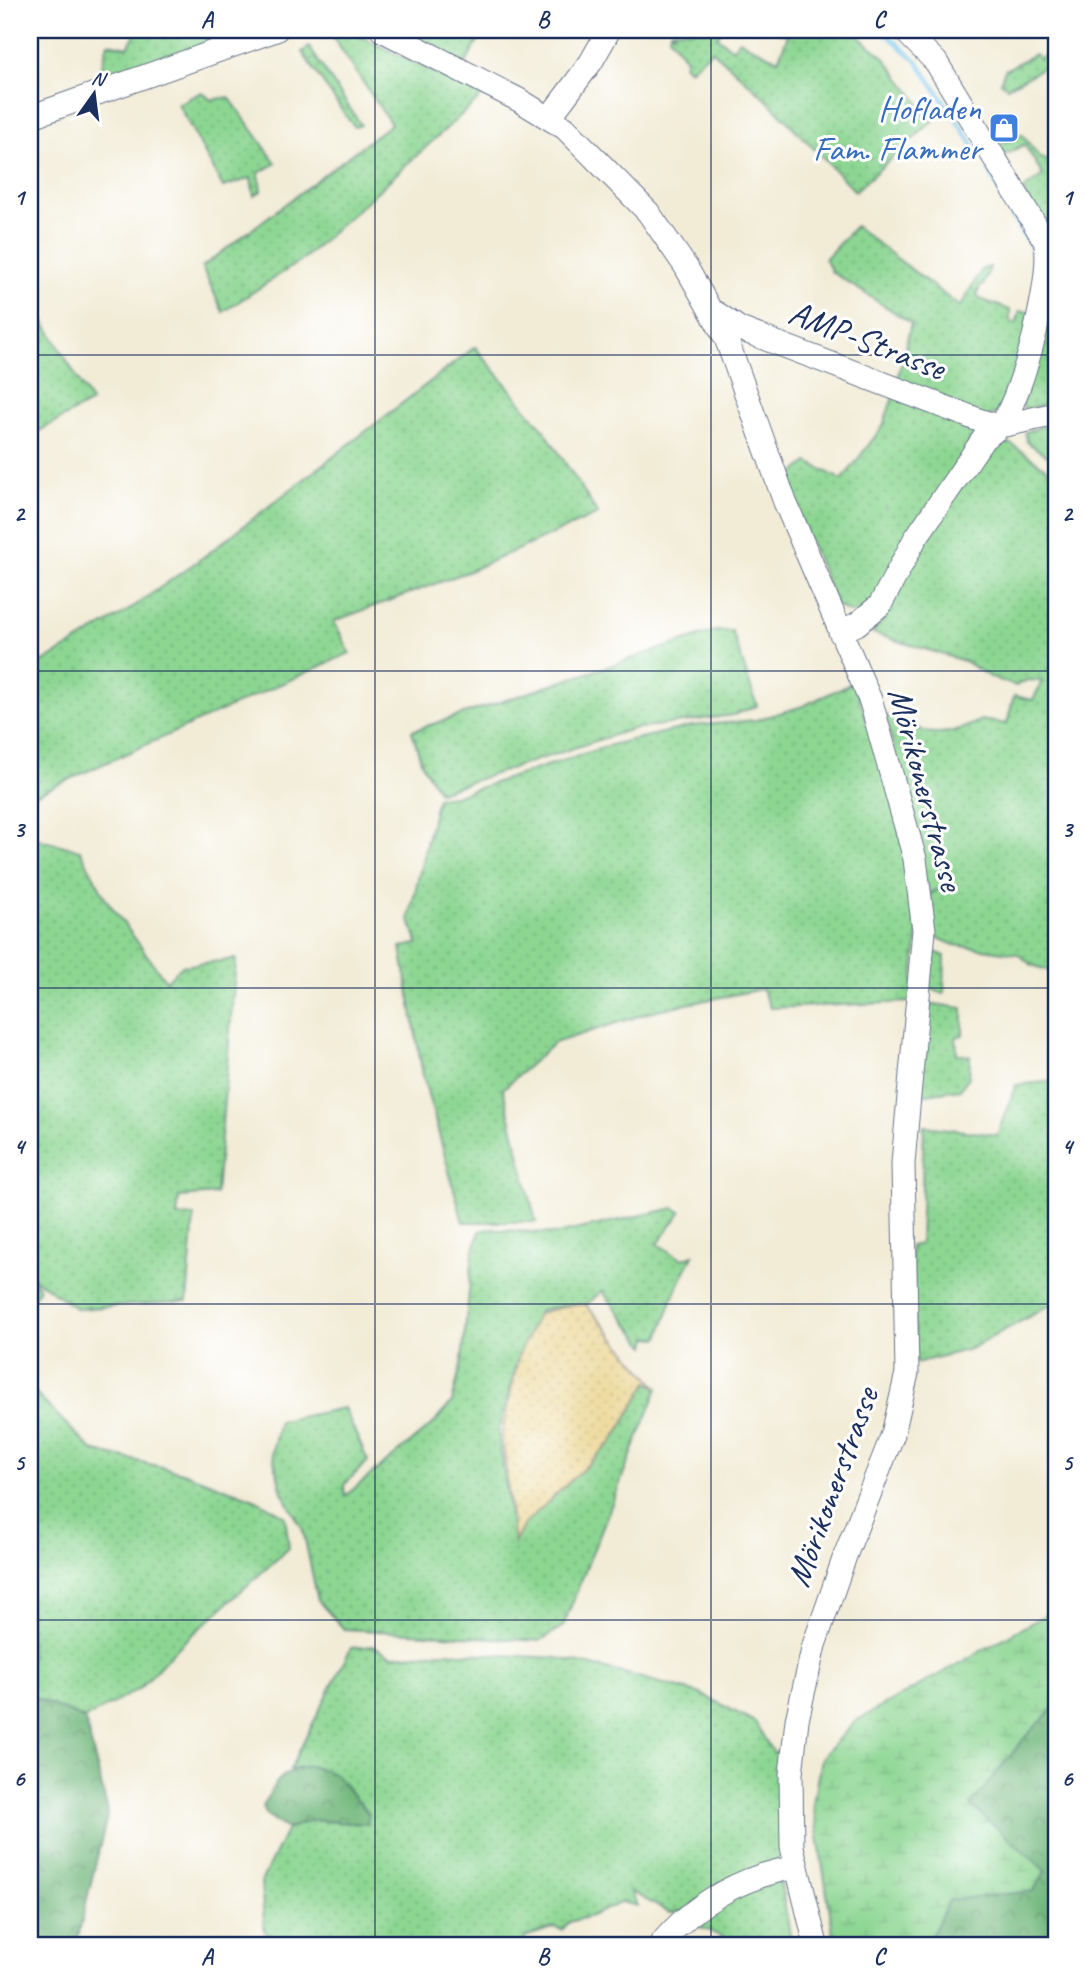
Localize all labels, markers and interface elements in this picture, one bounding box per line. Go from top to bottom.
text: A [201,5,215,34]
text: B [537,5,551,34]
text: C [874,5,888,34]
north arrow [60,60,130,130]
text: N [89,65,110,92]
place label: Hofladen Fam. Flammer [813,86,984,171]
shop icon: Hofladen Fam. Flammer [987,111,1021,145]
text: 1 [14,183,27,212]
text: 1 [1062,183,1075,212]
street label: AMP-Strasse [783,290,954,391]
text: 2 [14,499,27,528]
text: 2 [1062,499,1075,528]
street label: Mörikonerstrasse [877,683,975,898]
text: 3 [14,815,27,844]
text: 3 [1062,815,1075,844]
text: 4 [14,1132,27,1161]
text: 4 [1062,1132,1075,1161]
street label: Mörikonerstrasse [775,1379,890,1593]
text: 5 [14,1448,26,1477]
text: 5 [1062,1448,1074,1477]
text: 6 [14,1764,27,1793]
text: 6 [1062,1764,1075,1793]
text: A [201,1942,215,1971]
text: B [537,1942,551,1971]
text: C [874,1942,888,1971]

